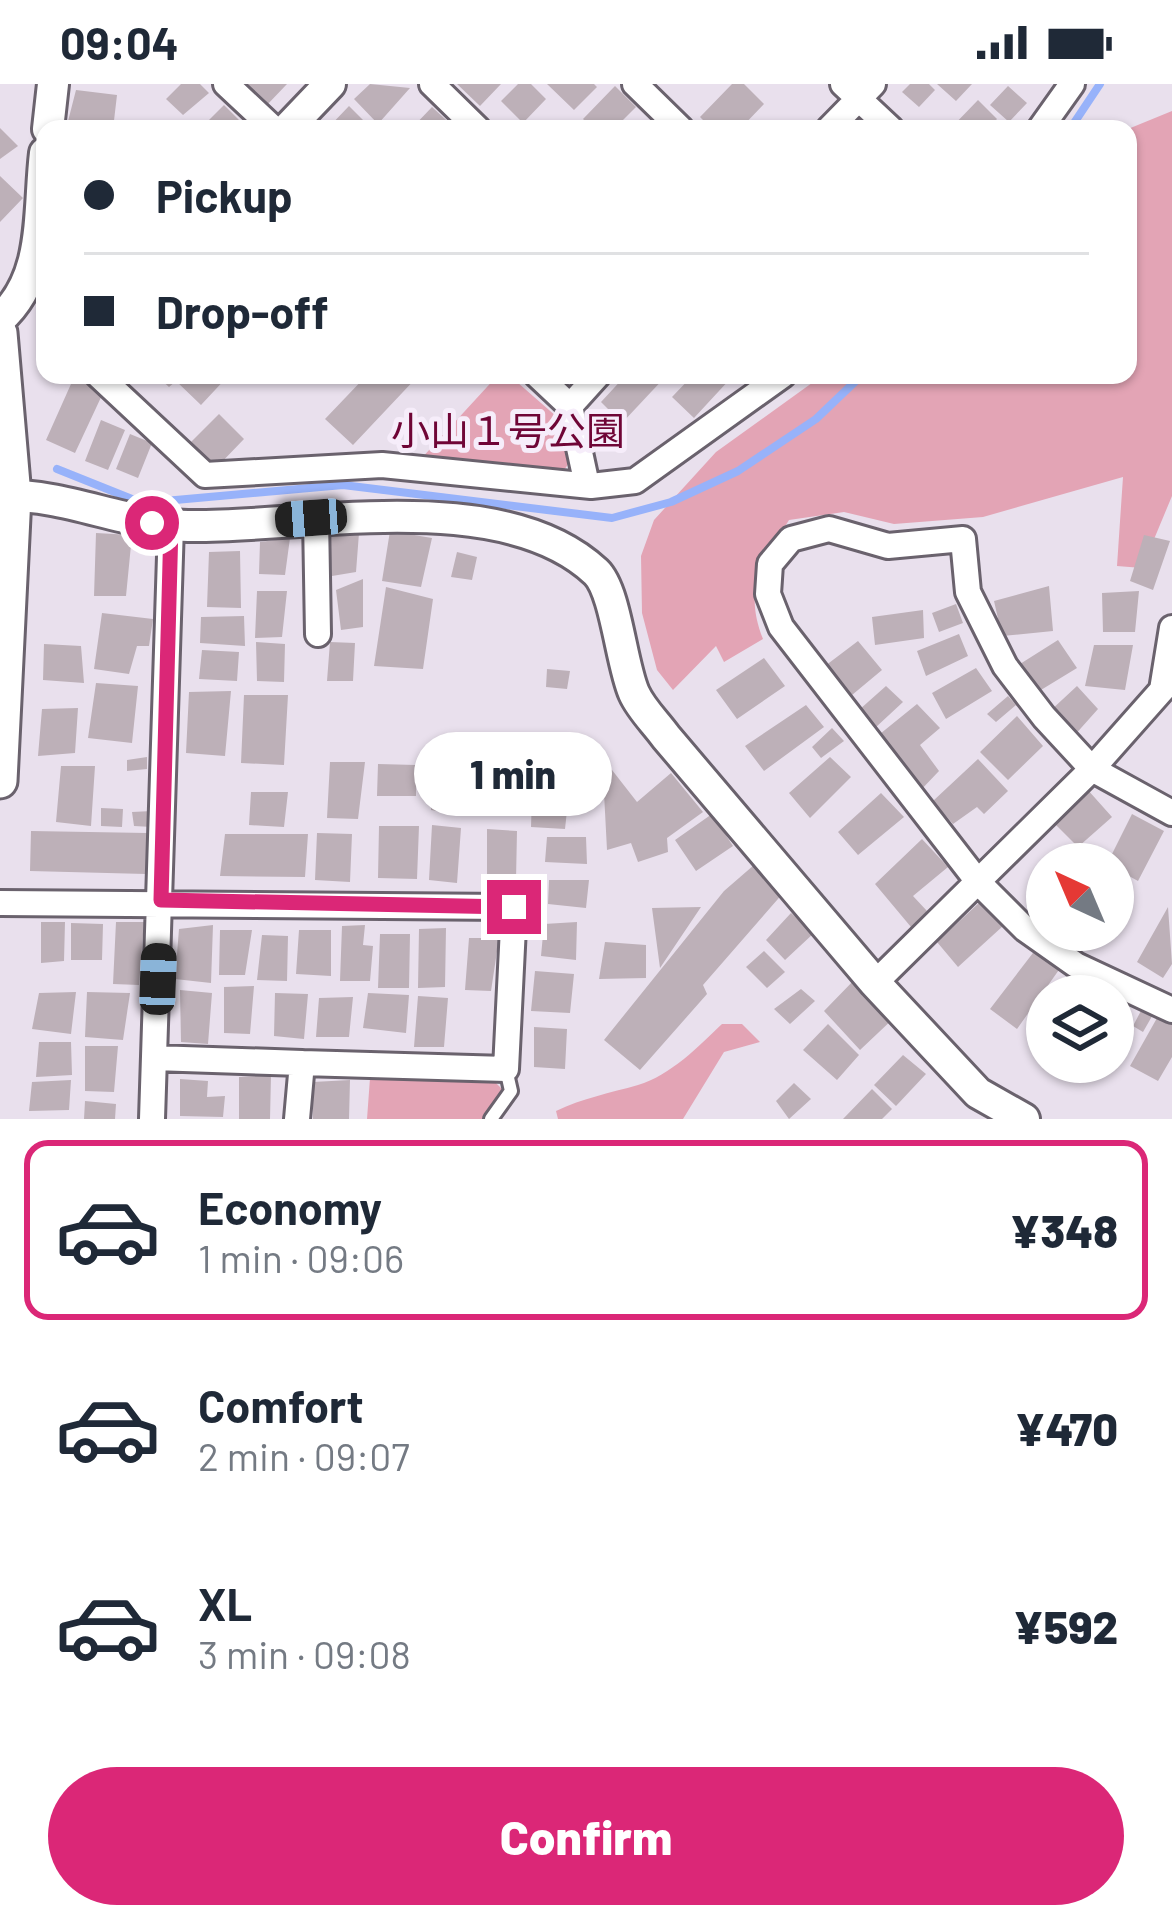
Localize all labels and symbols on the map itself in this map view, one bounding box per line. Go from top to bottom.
park label: 小山１号公園 [391,406,625,453]
route start [125,496,179,550]
car [274,498,348,538]
callout: 1 min [415,733,613,817]
north arrow [1026,843,1134,951]
route end [487,880,541,934]
car [139,942,177,1016]

